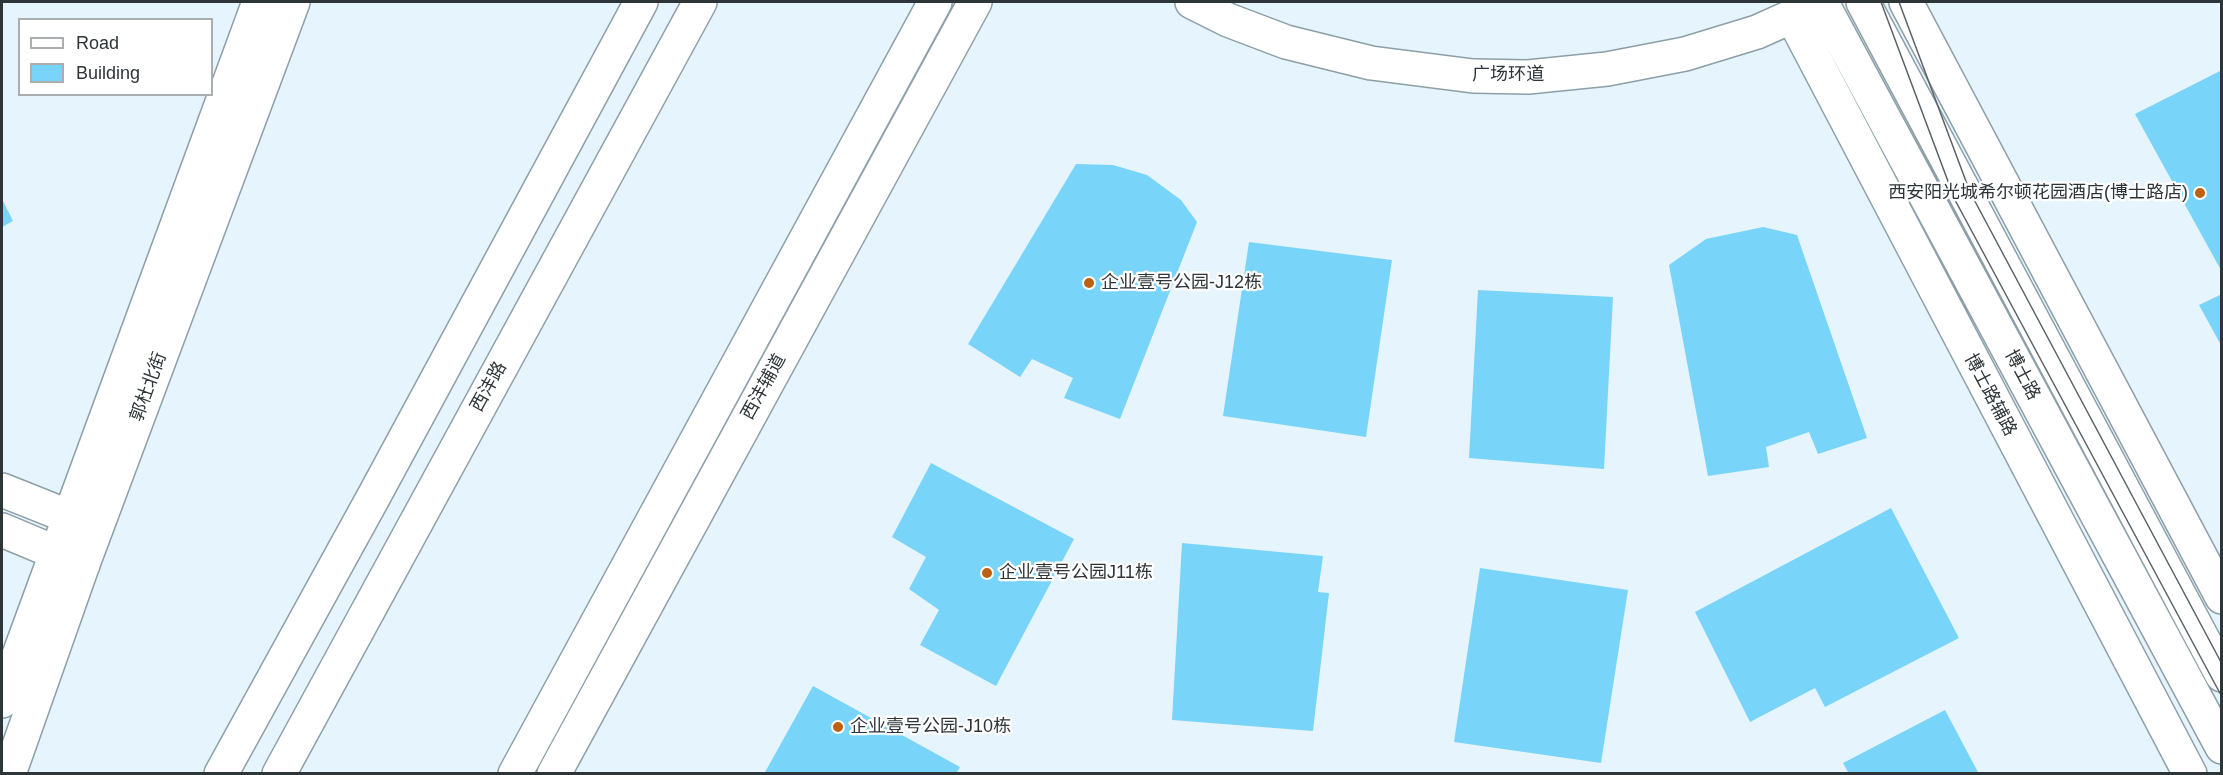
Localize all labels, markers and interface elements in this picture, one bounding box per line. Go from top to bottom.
legend [18,18,213,96]
text: Road [76,33,119,53]
text: Building [76,63,140,83]
street label: 广场环道 [1472,64,1544,86]
place label: 西安阳光城希尔顿花园酒店(博士路店) [1888,182,2188,204]
marker: 西安阳光城希尔顿花园酒店(博士路店) [2193,186,2207,200]
place label: 企业壹号公园-J12栋 [1101,272,1262,294]
marker: 企业壹号公园-J12栋 [1082,276,1096,290]
street label: 博士路 [2000,346,2044,404]
street label: 郭杜北街 [127,349,171,425]
street label: 西沣辅道 [737,350,791,424]
street label: 博士路辅路 [1959,350,2021,440]
street label: 西沣路 [466,358,512,416]
place label: 企业壹号公园J11栋 [999,562,1153,584]
marker: 企业壹号公园J11栋 [980,566,994,580]
place label: 企业壹号公园-J10栋 [850,716,1011,738]
marker: 企业壹号公园-J10栋 [831,720,845,734]

